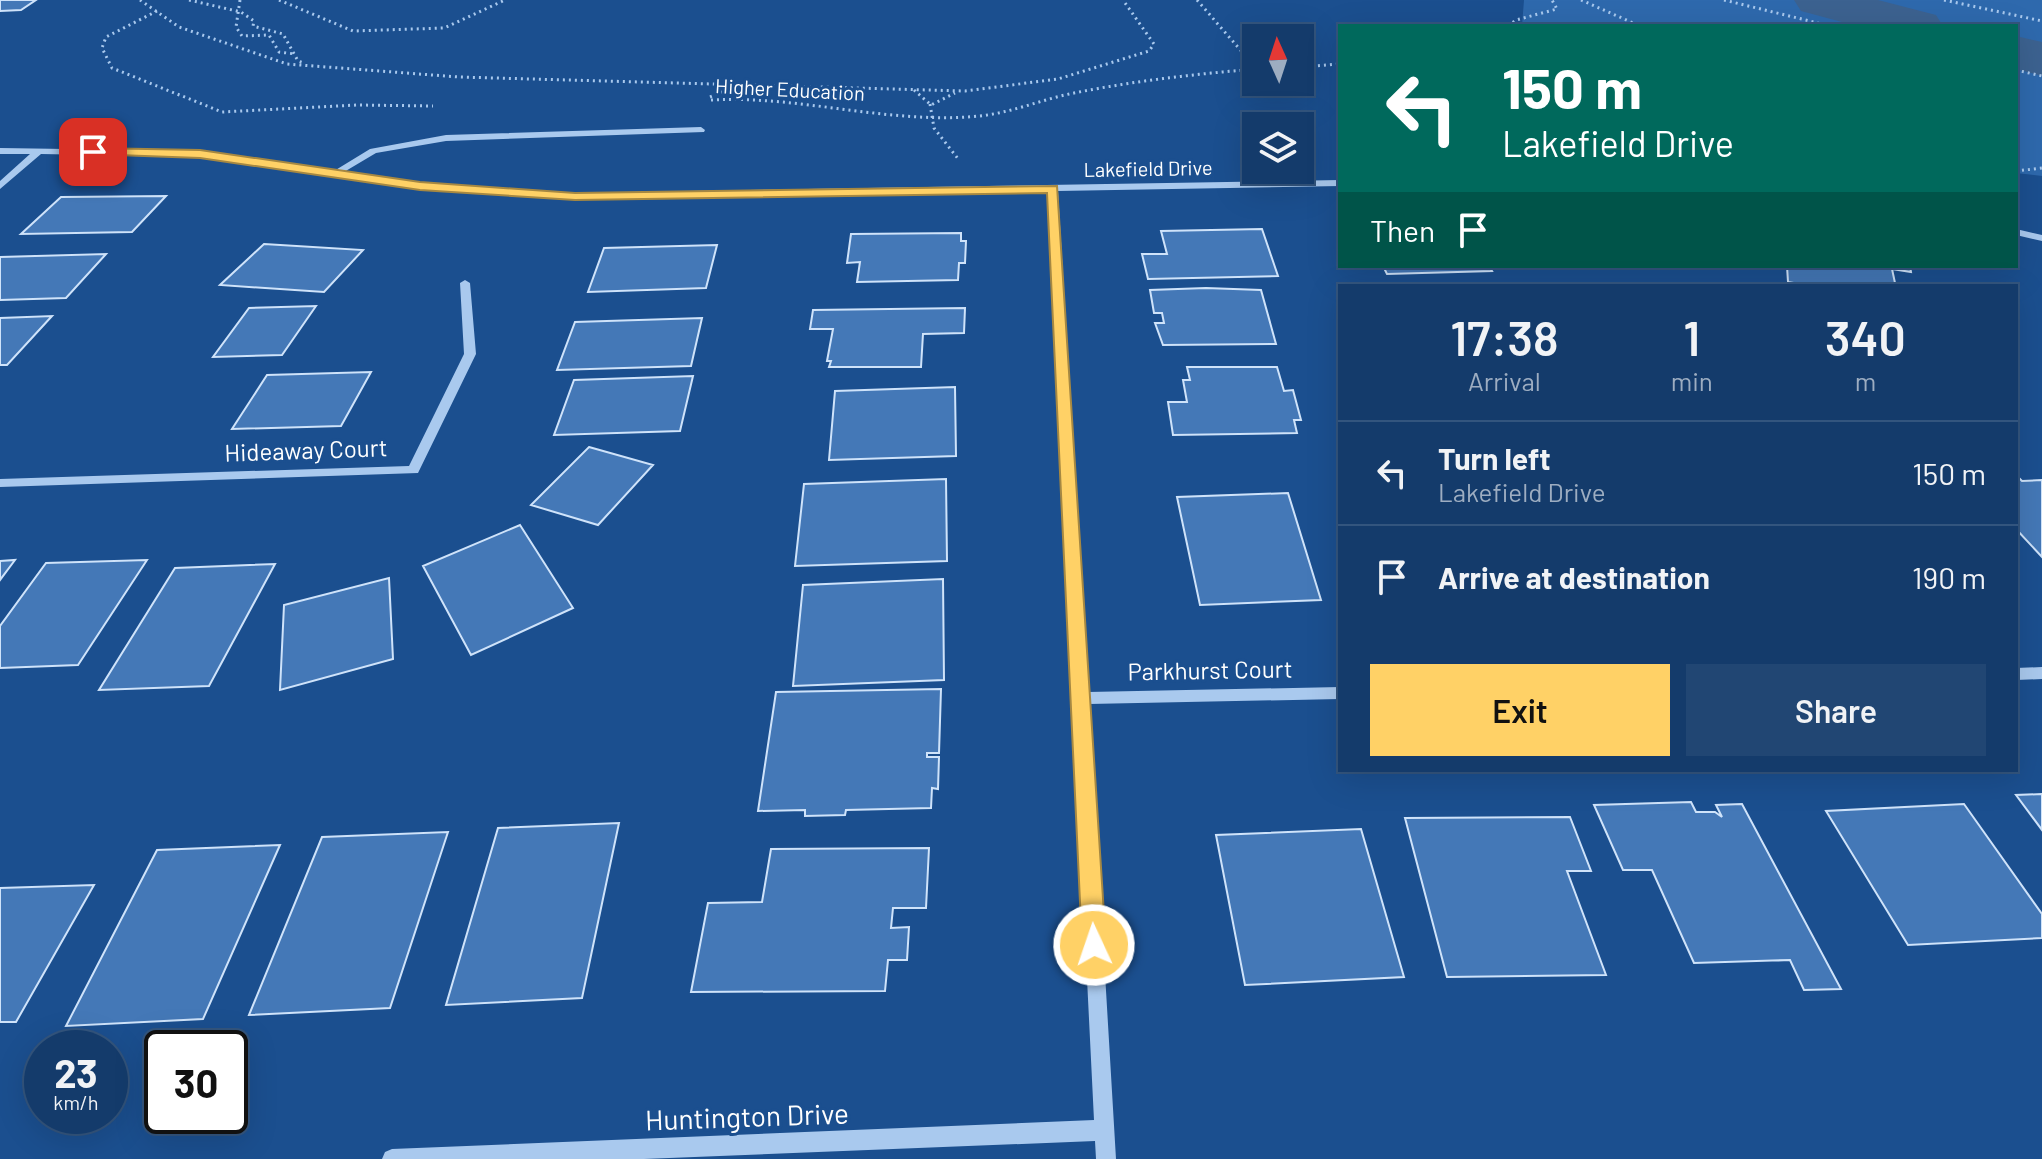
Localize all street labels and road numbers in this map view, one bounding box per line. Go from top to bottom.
street label: Higher Education [715,73,865,105]
street label: Lakefield Drive [1083,155,1213,181]
street label: Hideaway Court [224,432,388,467]
street label: Parkhurst Court [1127,654,1293,685]
street label: Huntington Drive [644,1095,849,1137]

